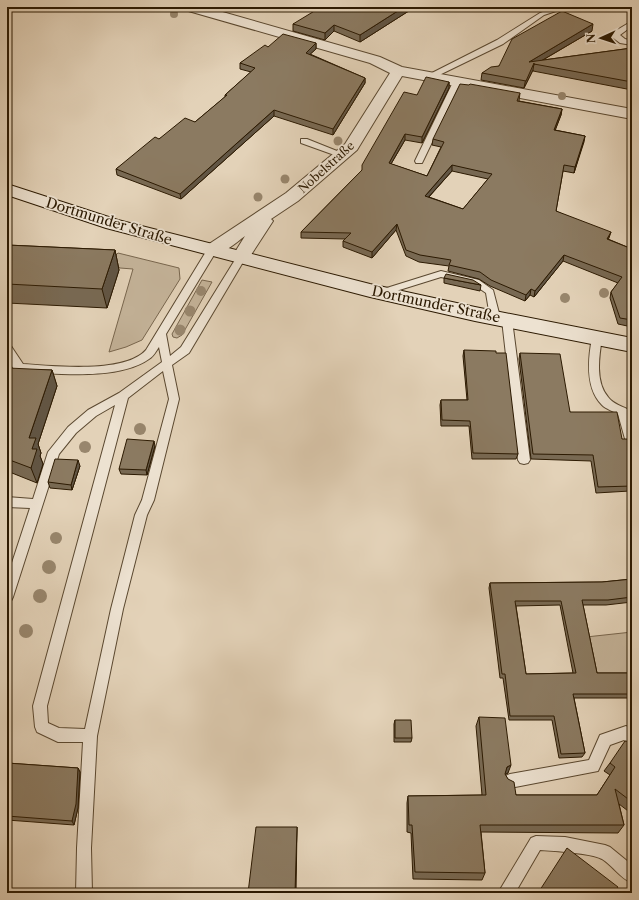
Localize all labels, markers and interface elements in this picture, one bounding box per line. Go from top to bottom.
north arrow [581,18,621,58]
text: N [584,33,598,44]
street label: Nobelstraße [295,138,357,196]
street label: Dortmunder Straße [44,193,174,249]
street label: Dortmunder Straße [370,282,502,326]

